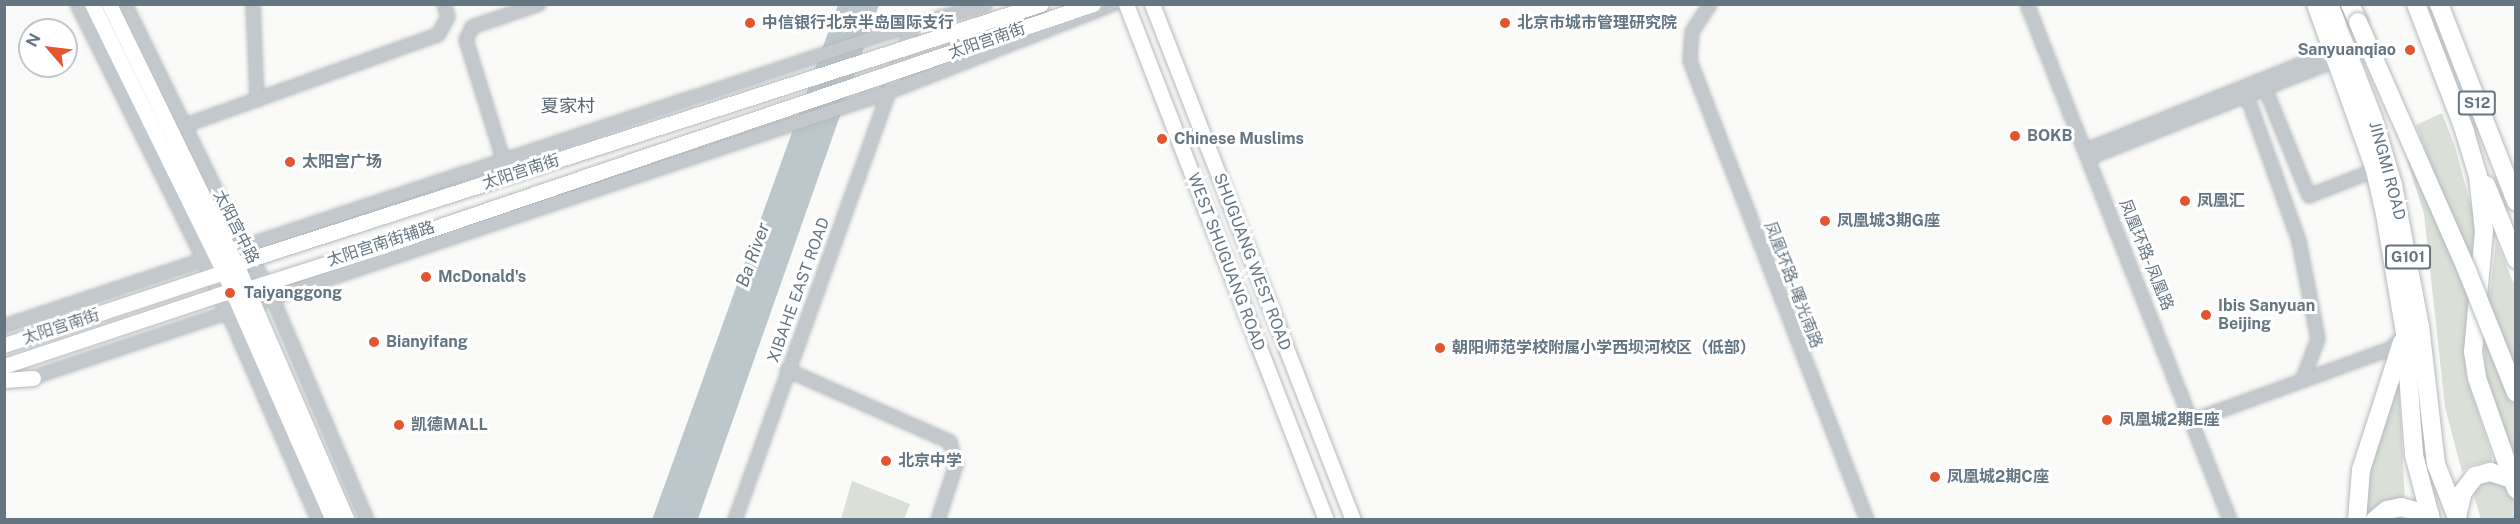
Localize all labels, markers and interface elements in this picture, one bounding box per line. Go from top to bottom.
place label: 中信银行北京半岛国际支行 [762,13,954,33]
place label: 北京市城市管理研究院 [1517,13,1677,33]
marker: 中信银行北京半岛国际支行 [743,16,757,30]
marker: 北京市城市管理研究院 [1498,16,1512,30]
north arrow [18,18,78,78]
street label: 太阳宫南街 [946,19,1028,63]
text: N [22,30,45,50]
place label: Sanyuanqiao [2297,40,2396,60]
marker: Sanyuanqiao [2401,41,2419,59]
road number: S12 [2458,91,2496,115]
district label: 夏家村 [541,95,595,117]
street label: JINGMI ROAD [2365,120,2409,222]
place label: BOKB [2027,126,2073,146]
place label: Chinese Muslims [1174,129,1304,149]
marker: BOKB [2008,129,2022,143]
marker: Chinese Muslims [1155,132,1169,146]
street label: 太阳宫南街 [480,151,562,193]
place label: 太阳宫广场 [302,152,382,172]
marker: 太阳宫广场 [283,155,297,169]
street label: WEST SHUGUANG ROAD [1183,170,1269,354]
street label: SHUGUANG WEST ROAD [1209,170,1295,354]
street label: 太阳宫中路 [209,187,263,267]
place label: 凤凰汇 [2197,191,2245,211]
marker: 凤凰汇 [2178,194,2192,208]
street label: 凤凰环路-凤凰路 [2115,197,2177,313]
place label: 凤凰城3期G座 [1837,211,1940,231]
marker: 凤凰城3期G座 [1818,214,1832,228]
street label: XIBAHE EAST ROAD [764,215,834,365]
street label: 太阳宫南街辅路 [325,218,437,270]
street label: 凤凰环路-曙光南路 [1760,219,1826,351]
water label: Ba River [731,220,775,290]
road number: G101 [2384,245,2432,269]
place label: McDonald's [438,267,526,287]
marker: McDonald's [419,270,433,284]
place label: Taiyanggong [244,283,342,303]
marker: Taiyanggong [221,284,239,302]
place label: Ibis Sanyuan Beijing [2218,296,2315,334]
street label: 太阳宫南街 [20,306,102,348]
marker: Ibis Sanyuan Beijing [2199,308,2213,322]
place label: Bianyifang [386,332,468,352]
marker: Bianyifang [367,335,381,349]
place label: 朝阳师范学校附属小学西坝河校区（低部） [1452,338,1756,358]
marker: 朝阳师范学校附属小学西坝河校区（低部） [1433,341,1447,355]
place label: 凤凰城2期E座 [2119,410,2219,430]
marker: 凤凰城2期E座 [2100,413,2114,427]
place label: 凯德MALL [411,415,488,435]
marker: 凯德MALL [392,418,406,432]
place label: 北京中学 [898,451,962,471]
marker: 北京中学 [879,454,893,468]
place label: 凤凰城2期C座 [1947,467,2049,487]
marker: 凤凰城2期C座 [1928,470,1942,484]

